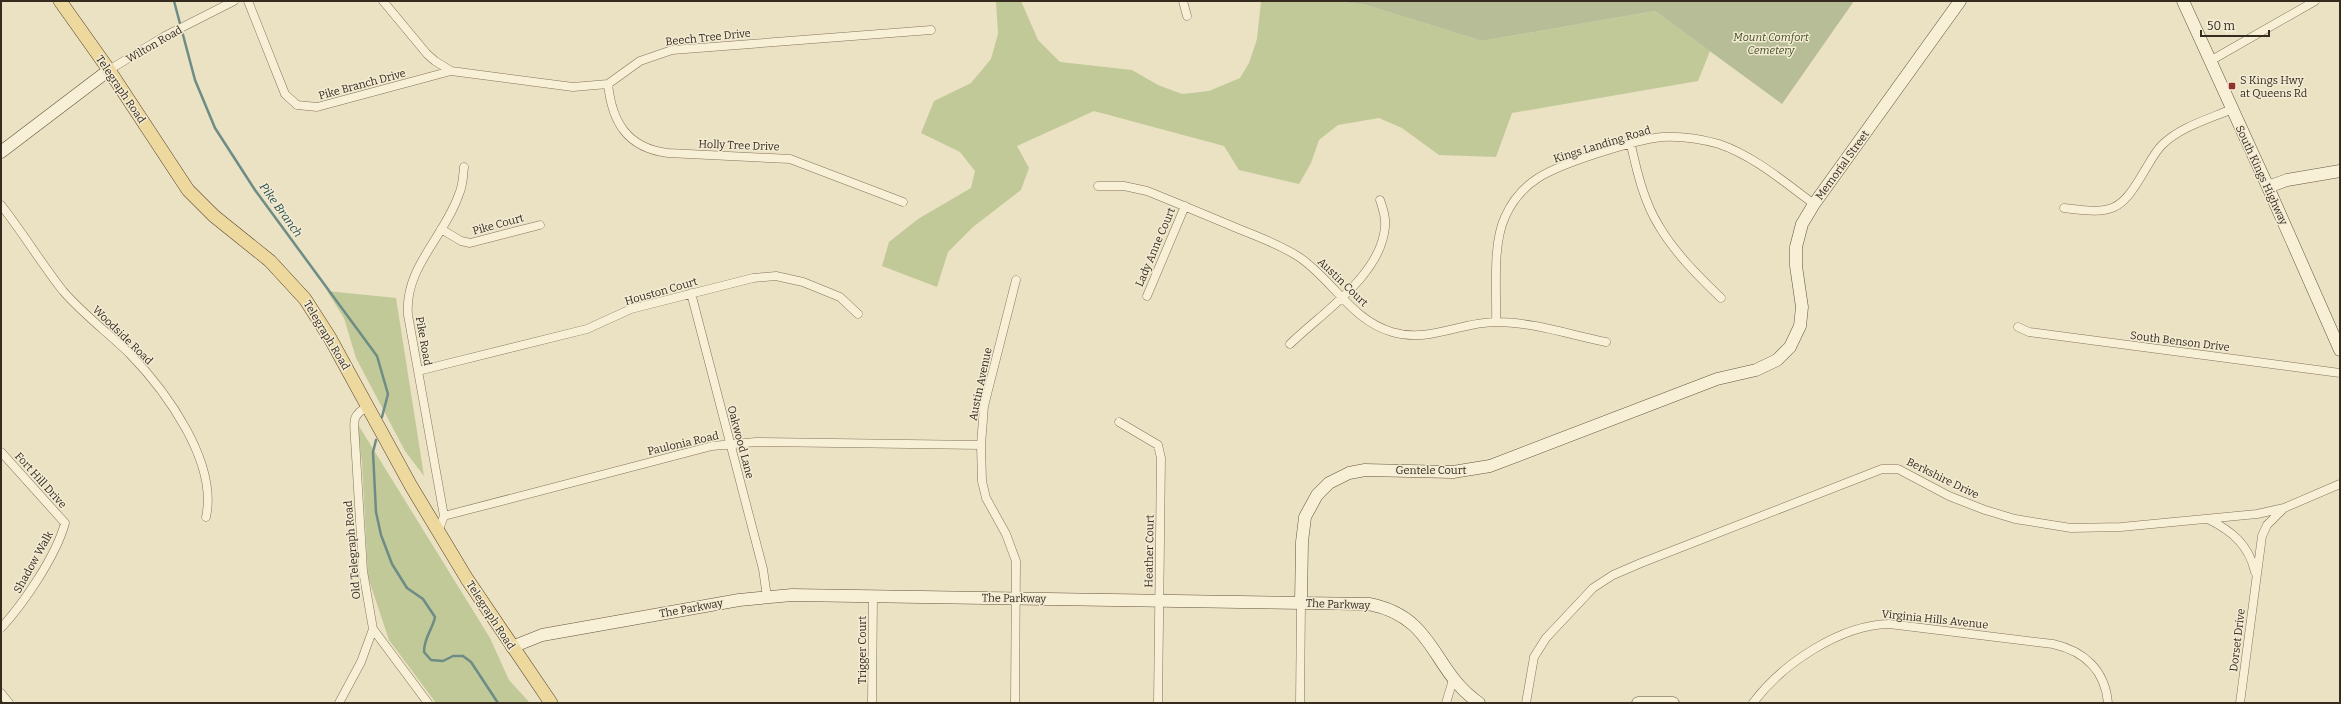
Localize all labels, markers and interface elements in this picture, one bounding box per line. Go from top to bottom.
scale bar [2201,12,2269,38]
text: 50 m [2207,19,2236,33]
street label: Wilton Road [124,23,185,66]
street label: Beech Tree Drive [665,27,751,48]
park label: Mount Comfort Cemetery [1733,31,1809,57]
street label: Telegraph Road [93,53,148,126]
street label: Pike Branch Drive [317,67,407,102]
place label: S Kings Hwy at Queens Rd [2240,74,2308,100]
marker: S Kings Hwy at Queens Rd [2227,81,2237,91]
street label: Kings Landing Road [1552,123,1653,165]
street label: South Kings Highway [2233,123,2290,227]
street label: Memorial Street [1813,128,1872,203]
street label: Holly Tree Drive [698,138,780,153]
water label: Pike Branch [257,180,305,240]
street label: Lady Anne Court [1133,206,1178,289]
street label: Pike Court [471,211,525,238]
street label: Austin Court [1315,255,1370,310]
street label: Houston Court [623,275,699,308]
street label: Telegraph Road [301,298,353,373]
street label: Woodside Road [90,303,156,368]
street label: Pike Road [413,315,434,367]
street label: South Benson Drive [2129,329,2231,354]
street label: Austin Avenue [966,346,995,422]
street label: Oakwood Lane [725,404,756,480]
street label: Paulonia Road [646,429,720,458]
street label: Fort Hill Drive [12,450,69,511]
street label: Berkshire Drive [1904,455,1981,502]
street label: Gentele Court [1395,464,1467,477]
street label: Old Telegraph Road [342,500,363,600]
street label: Heather Court [1142,514,1157,588]
street label: Shadow Walk [11,528,56,596]
street label: Telegraph Road [464,579,518,652]
street label: The Parkway [982,591,1047,606]
street label: The Parkway [658,596,724,620]
street label: The Parkway [1306,597,1371,612]
street label: Virginia Hills Avenue [1881,607,1989,632]
street label: Dorset Drive [2227,608,2248,672]
street label: Trigger Court [856,616,869,684]

